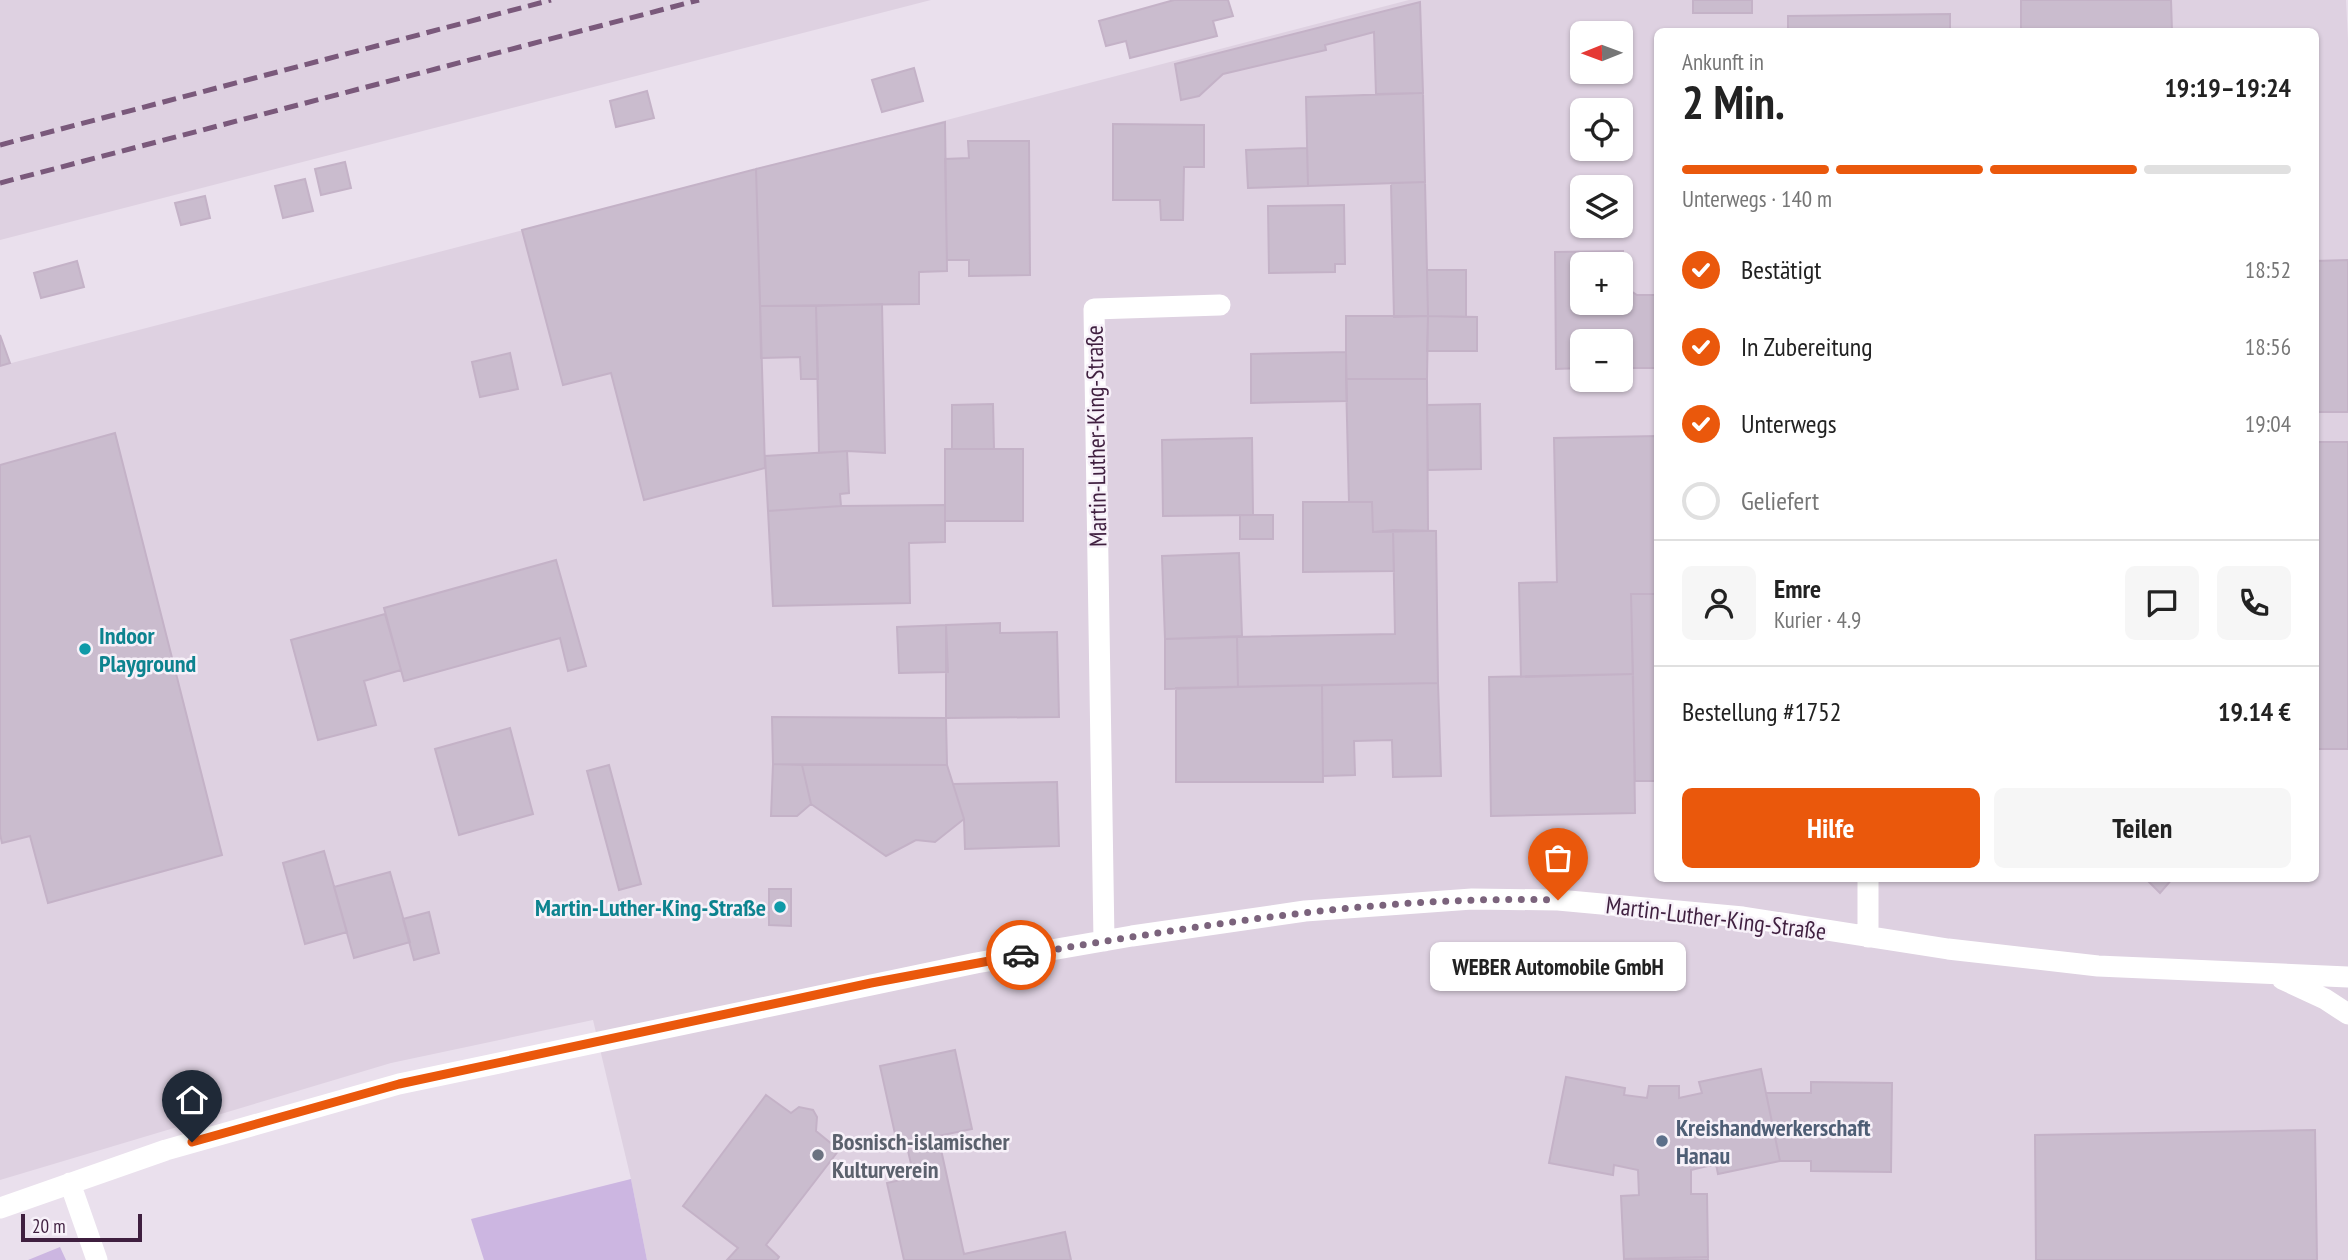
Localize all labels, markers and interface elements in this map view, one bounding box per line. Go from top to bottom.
north arrow [1570,21,1633,84]
map controls [1570,21,1633,392]
text: Ankunft in [1682,47,1764,76]
text: 19:19–19:24 [2164,71,2291,104]
text: 2 Min. [1682,72,1785,132]
button: locate [1570,98,1633,161]
button: layers [1570,175,1633,238]
text: Unterwegs · 140 m [1682,184,1832,213]
icon: check [1682,251,1720,289]
button: + [1570,252,1633,315]
text: Bestätigt [1741,253,1822,286]
text: 18:52 [2245,255,2291,284]
street label: Martin-Luther-King-Straße [1079,325,1113,547]
icon: check [1682,328,1720,366]
button: − [1570,329,1633,392]
text: In Zubereitung [1741,330,1872,363]
text: 18:56 [2245,332,2291,361]
icon: check [1682,405,1720,443]
text: Unterwegs [1741,407,1836,440]
text: 19:04 [2245,409,2291,438]
text: Geliefert [1741,484,1819,517]
button: person [1682,566,1756,640]
button: chat [2125,566,2199,640]
button: phone [2217,566,2291,640]
text: Emre [1774,572,1821,605]
text: Kurier · 4.9 [1774,605,1861,634]
place label: Indoor Playground [99,620,196,679]
marker: Indoor Playground [77,641,93,657]
text: Bestellung #1752 [1682,695,1842,728]
text: 19.14 € [2218,695,2291,728]
button: Hilfe [1682,788,1980,868]
button: Teilen [1994,788,2291,868]
pin [1528,828,1588,900]
icon: bag [1539,839,1577,877]
street label: Martin-Luther-King-Straße [1604,889,1828,947]
place label: Martin-Luther-King-Straße [535,892,766,923]
marker: Martin-Luther-King-Straße [772,899,788,915]
courier [986,920,1056,990]
icon: car [1002,936,1040,974]
callout: WEBER Automobile GmbH [1430,942,1686,991]
text: WEBER Automobile GmbH [1452,952,1664,981]
pin [162,1070,222,1142]
icon: home [173,1081,211,1119]
place label: Kreishandwerkerschaft Hanau [1676,1112,1871,1171]
place label: Bosnisch-islamischer Kulturverein [832,1126,1010,1185]
marker: Kreishandwerkerschaft Hanau [1654,1133,1670,1149]
marker: Bosnisch-islamischer Kulturverein [810,1147,826,1163]
scale bar [21,1211,142,1243]
text: 20 m [32,1214,66,1238]

